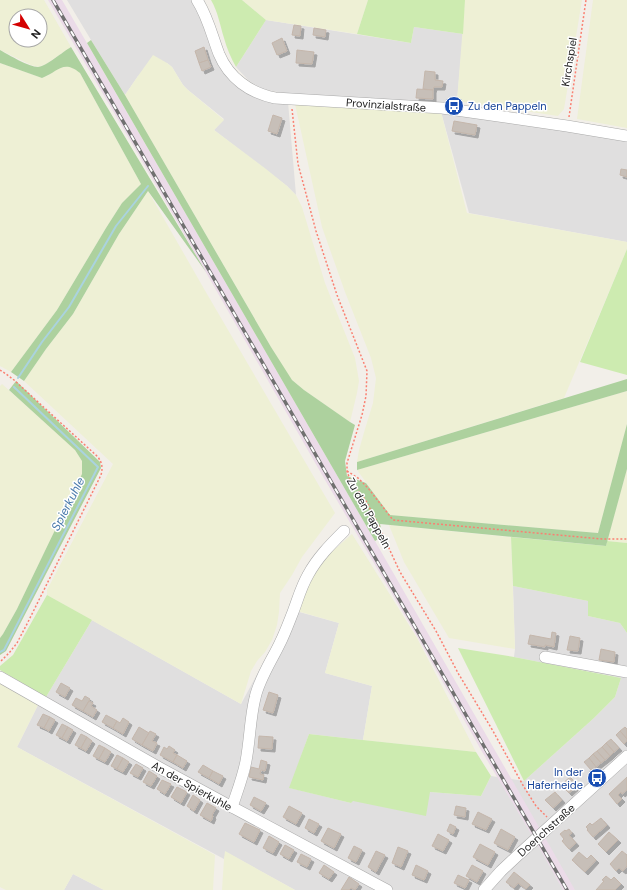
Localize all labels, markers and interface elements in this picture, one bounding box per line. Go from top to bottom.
north arrow [8,8,48,48]
text: N [28,27,44,41]
street label: Kirchspiel [558,37,580,87]
street label: Provinzialstraße [345,95,427,115]
bus stop icon: Zu den Pappeln [443,95,465,117]
place label: Zu den Pappeln [468,99,546,113]
water label: Spierkuhle [48,474,88,534]
street label: Zu den Pappeln [344,475,394,551]
street label: An der Spierkuhle [149,758,235,814]
place label: In der Haferheide [527,765,583,792]
bus stop icon: In der Haferheide [586,767,608,789]
street label: Doenchstraße [514,801,578,859]

